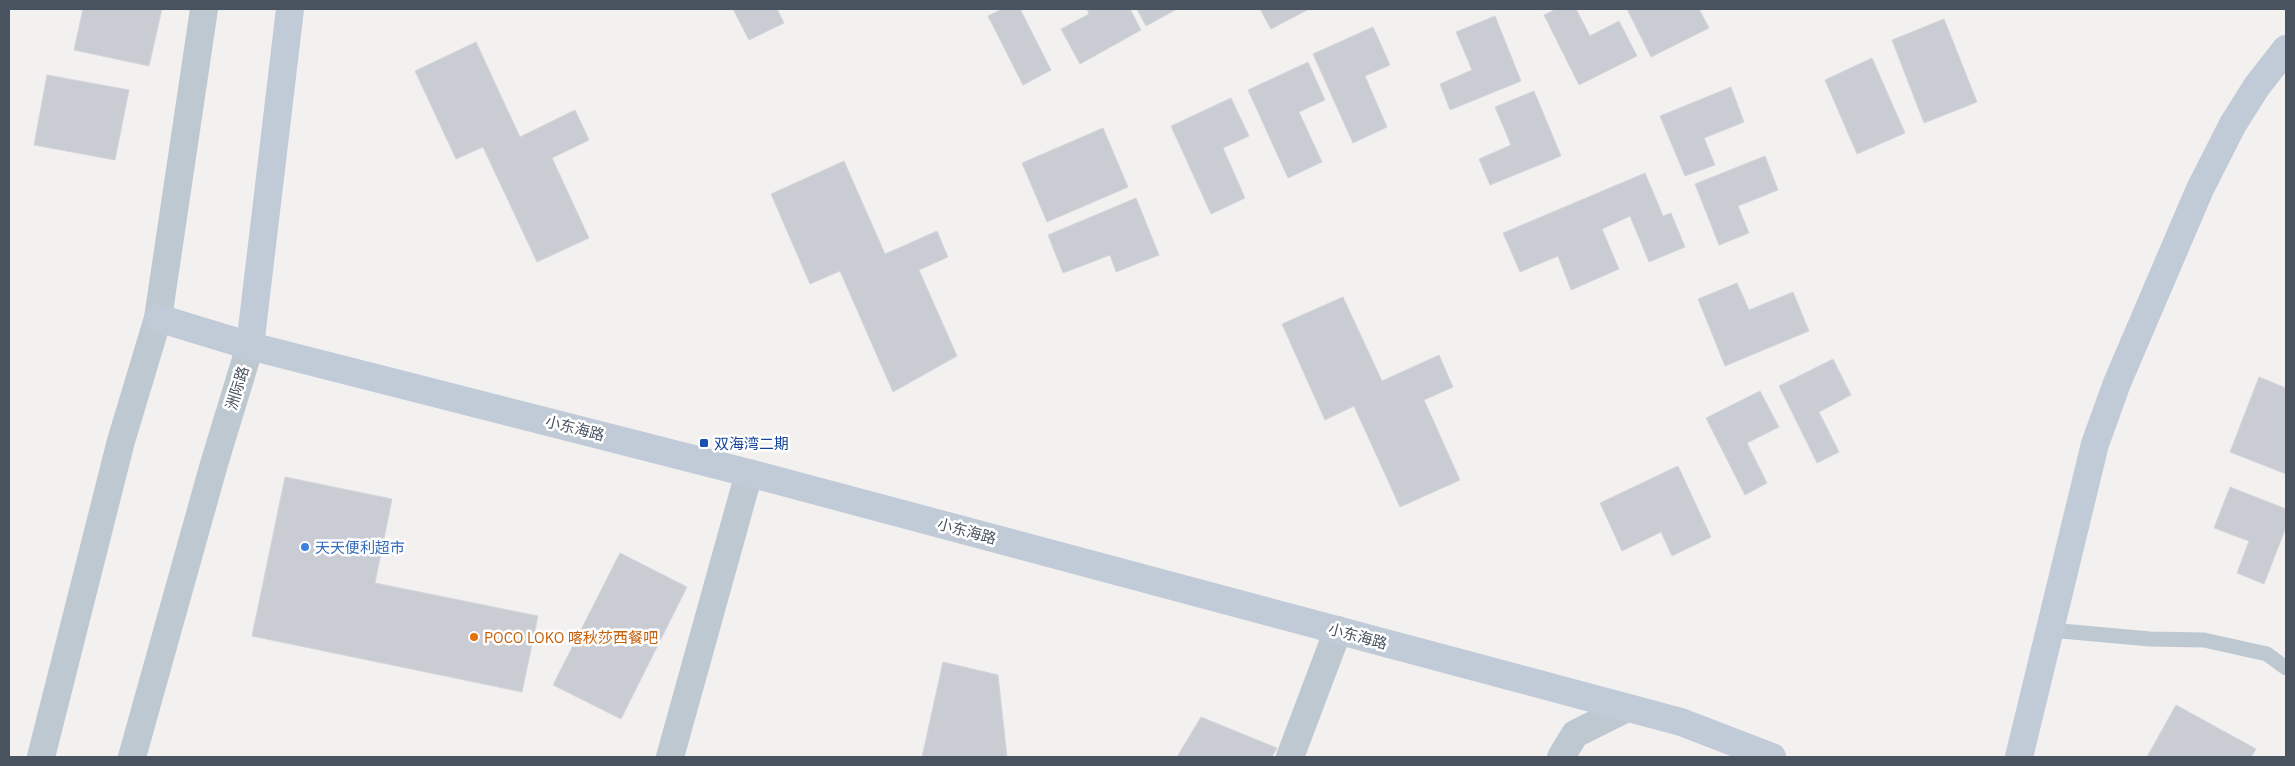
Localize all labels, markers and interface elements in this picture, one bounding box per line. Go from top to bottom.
street label: 洲际路 [221,364,253,412]
street label: 小东海路 [544,412,606,444]
place label: 双海湾二期 [714,434,789,453]
marker: 双海湾二期 [698,437,710,449]
street label: 小东海路 [936,514,998,548]
place label: 天天便利超市 [315,538,405,557]
marker: 天天便利超市 [299,541,311,553]
street label: 小东海路 [1327,619,1389,653]
place label: POCO LOKO 喀秋莎西餐吧 [484,628,658,647]
marker: POCO LOKO 喀秋莎西餐吧 [468,631,480,643]

